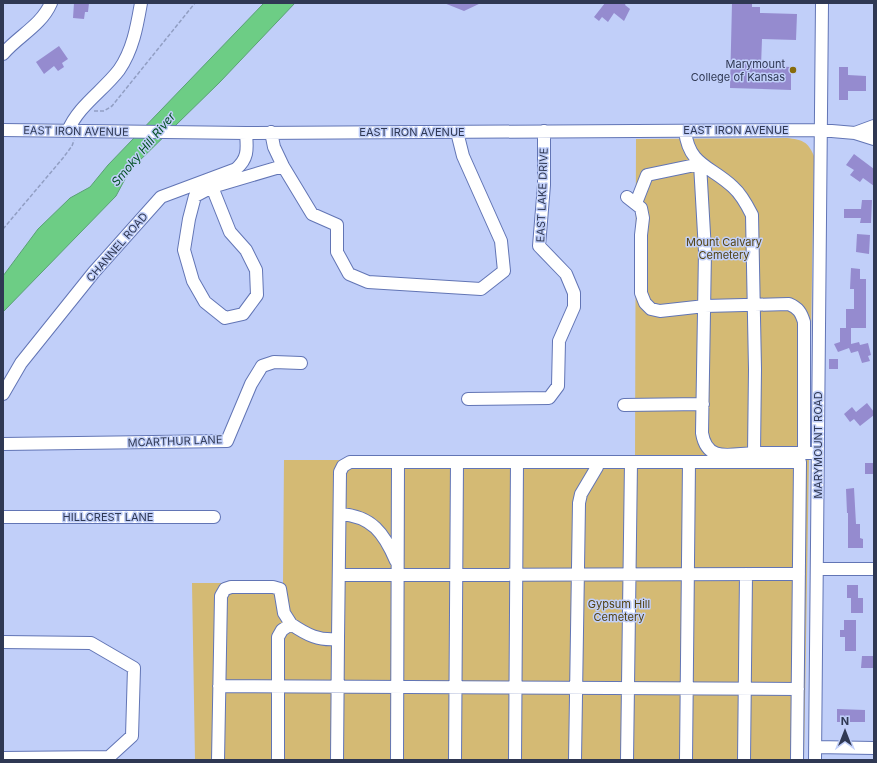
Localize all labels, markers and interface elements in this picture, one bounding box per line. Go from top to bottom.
place label: Marymount College of Kansas [691,57,785,84]
marker: Marymount College of Kansas [788,65,798,75]
water label: Smoky Hill River [108,109,179,189]
street label: EAST IRON AVENUE [23,123,129,139]
street label: EAST IRON AVENUE [683,123,789,137]
street label: EAST IRON AVENUE [359,125,465,139]
street label: EAST LAKE DRIVE [533,148,551,242]
street label: CHANNEL ROAD [83,210,151,284]
park label: Mount Calvary Cemetery [686,235,762,262]
street label: MARYMOUNT ROAD [811,391,825,499]
street label: MCARTHUR LANE [127,432,223,450]
street label: HILLCREST LANE [63,510,153,524]
park label: Gypsum Hill Cemetery [588,597,650,624]
north arrow [825,711,865,751]
text: N [841,714,849,728]

